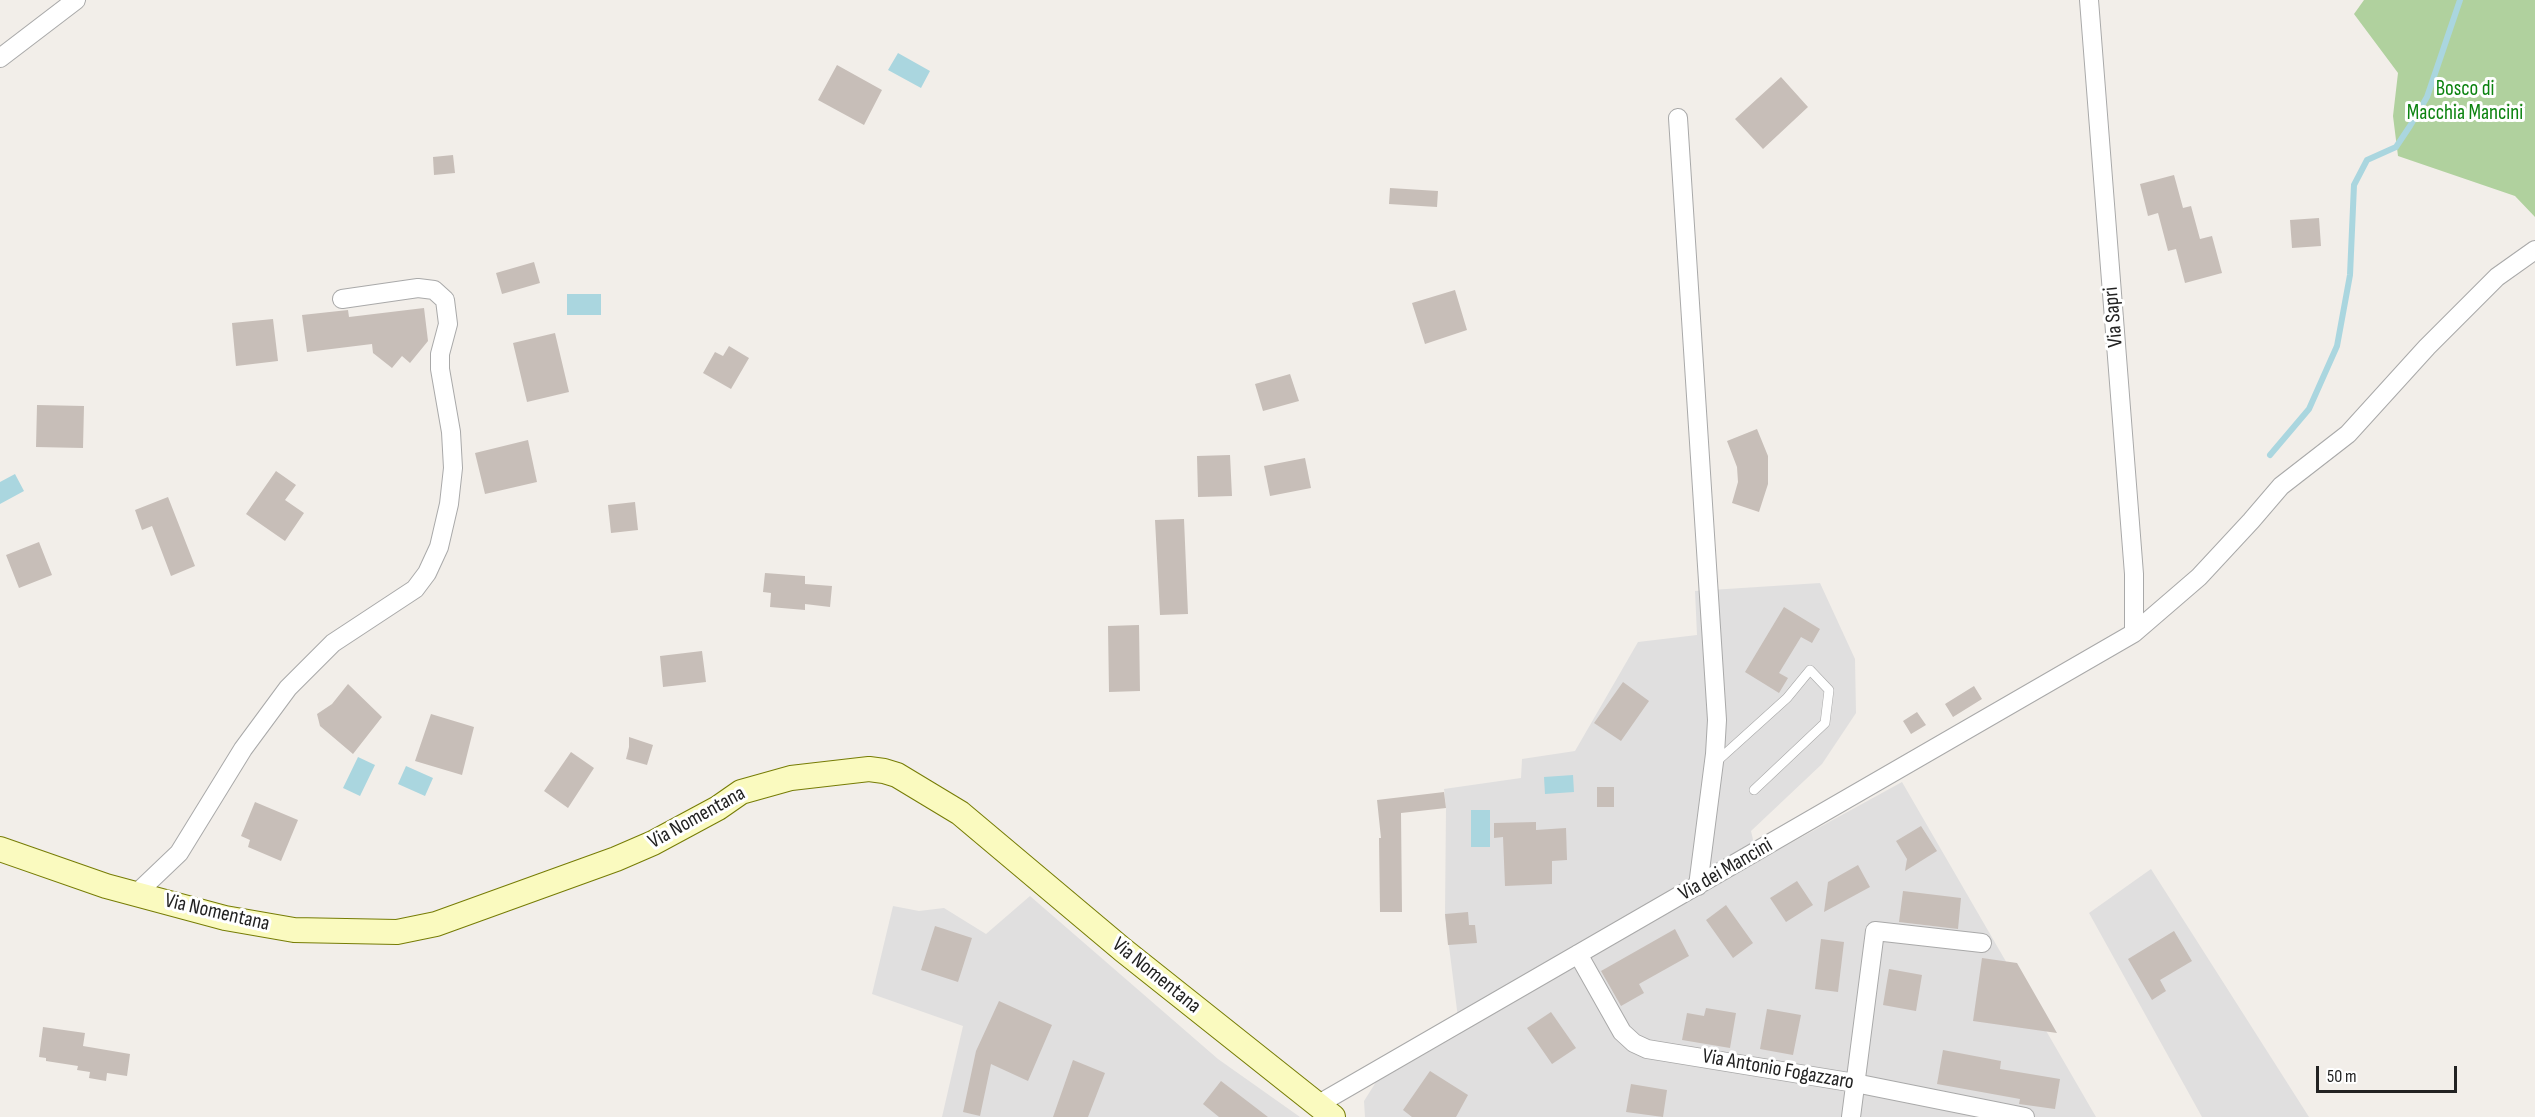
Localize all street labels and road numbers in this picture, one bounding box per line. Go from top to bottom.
street label: Via Sapri [2099,286,2129,348]
street label: Via Nomentana [644,781,750,855]
street label: Via dei Mancini [1675,833,1777,907]
street label: Via Nomentana [162,889,272,937]
street label: Via Nomentana [1107,933,1205,1019]
street label: Via Antonio Fogazzaro [1700,1044,1856,1096]

